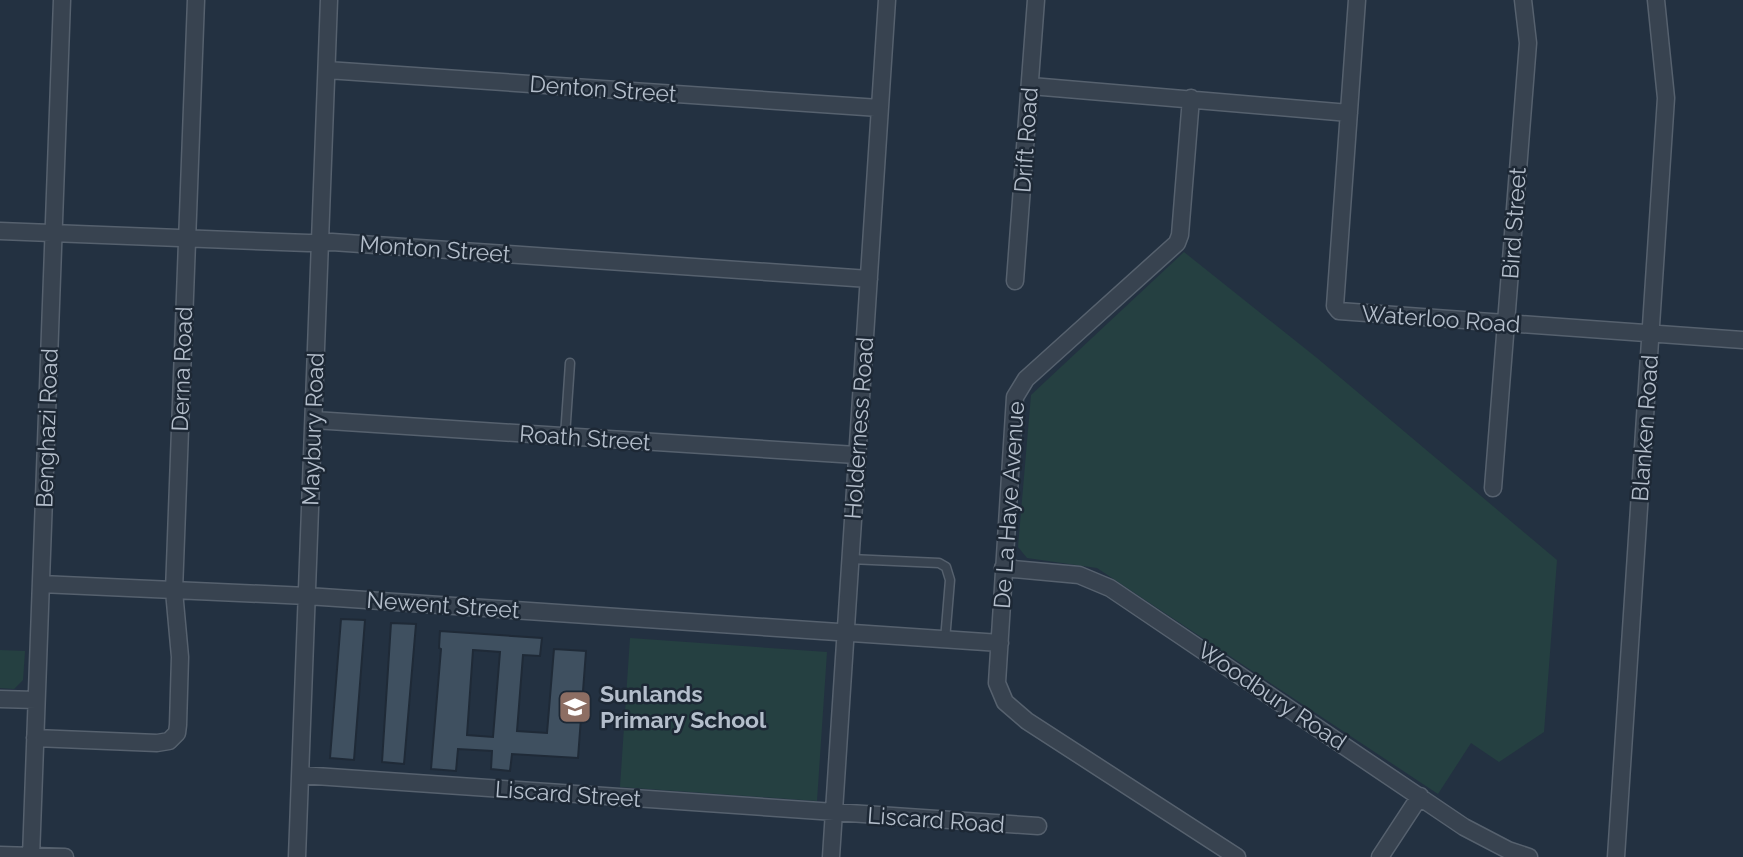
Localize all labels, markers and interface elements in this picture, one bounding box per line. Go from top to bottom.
street label: Denton Street [529,70,678,107]
street label: Drift Road [1008,86,1043,194]
street label: Bird Street [1496,166,1531,280]
street label: Monton Street [359,230,512,267]
street label: Waterloo Road [1361,299,1521,338]
street label: Derna Road [166,306,197,432]
street label: Holderness Road [839,336,878,520]
street label: Benghazi Road [30,348,63,508]
street label: Maybury Road [296,352,329,506]
street label: Blanken Road [1626,354,1663,502]
street label: De La Haye Avenue [988,400,1029,610]
street label: Roath Street [518,419,652,456]
street label: Newent Street [366,586,521,623]
street label: Woodbury Road [1193,636,1352,755]
place label: Sunlands Primary School [600,680,767,733]
school or university icon: Sunlands Primary School [556,688,594,726]
street label: Liscard Street [494,775,642,812]
street label: Liscard Road [866,801,1006,838]

